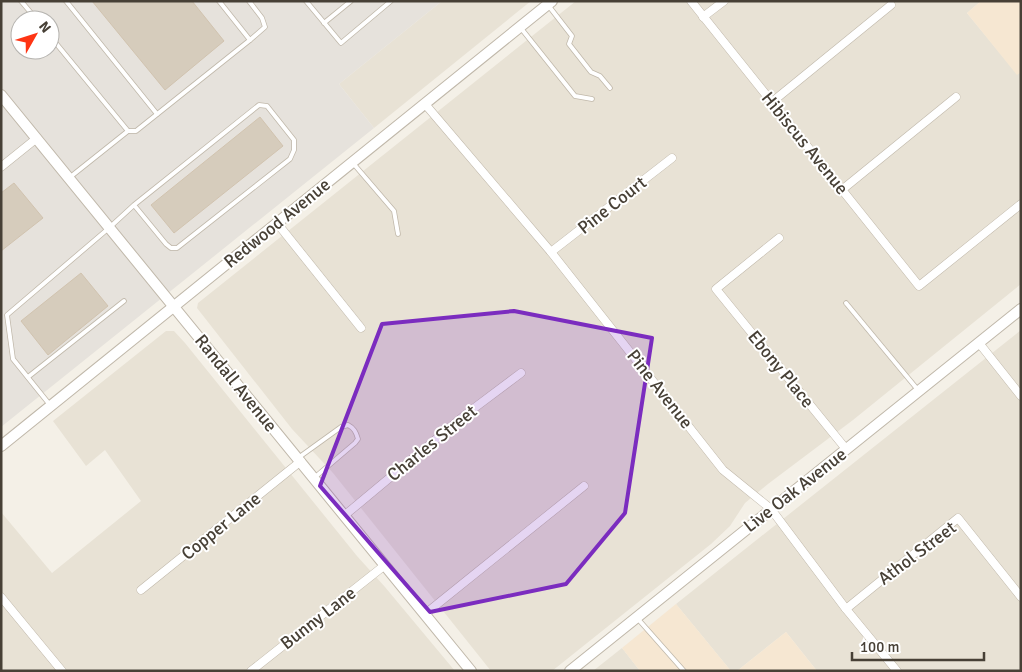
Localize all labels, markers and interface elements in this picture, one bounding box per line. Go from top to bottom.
north arrow [10,10,60,60]
text: N [35,18,54,36]
street label: Hibiscus Avenue [757,87,853,199]
street label: Pine Court [573,171,651,239]
street label: Redwood Avenue [219,173,335,273]
street label: Ebony Place [743,326,819,412]
street label: Randall Avenue [190,330,282,436]
street label: Pine Avenue [622,345,698,433]
street label: Charles Street [383,400,481,486]
street label: Live Oak Avenue [739,443,851,537]
street label: Copper Lane [177,487,265,565]
street label: Athol Street [874,516,960,590]
street label: Bunny Lane [276,582,360,654]
scale bar [852,630,984,662]
text: 100 m [860,638,900,656]

